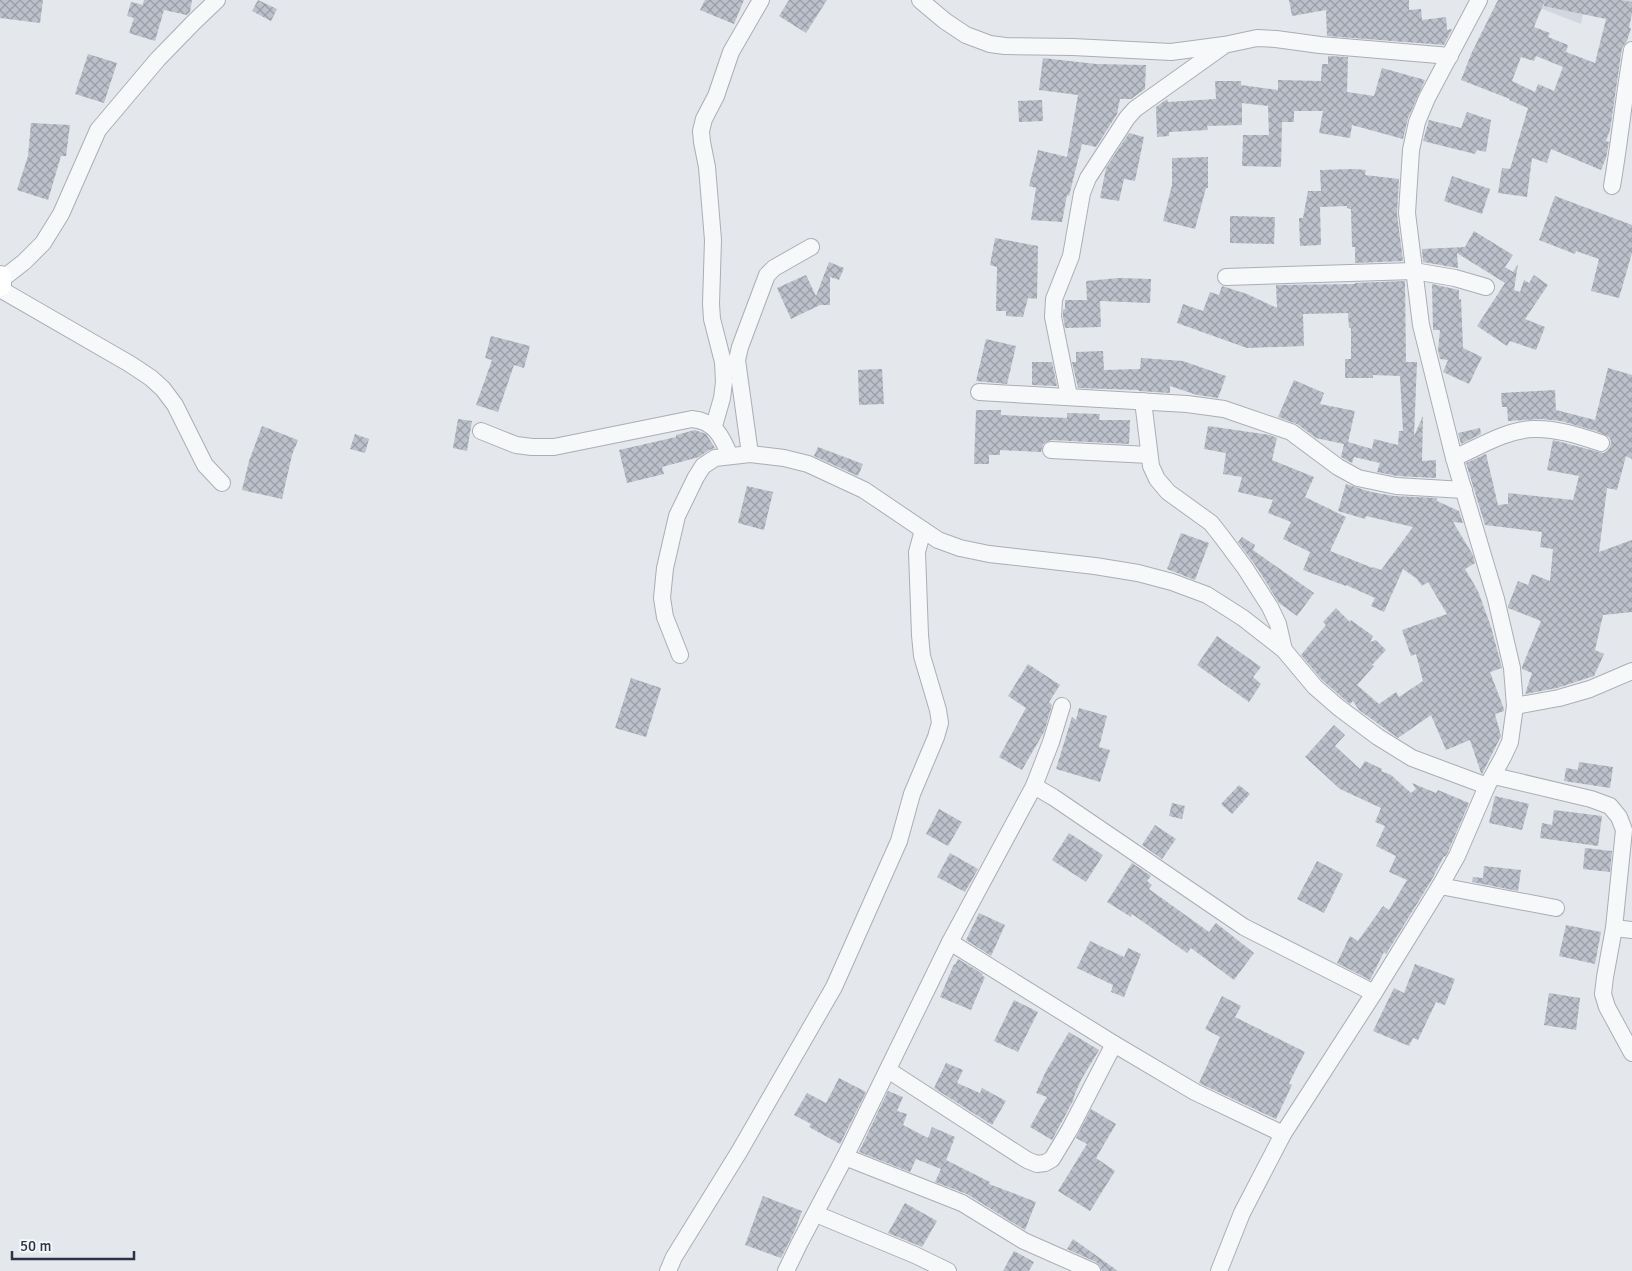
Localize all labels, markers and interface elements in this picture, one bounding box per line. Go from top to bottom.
scale bar [12,1228,135,1260]
text: 50 m [20,1237,51,1255]

